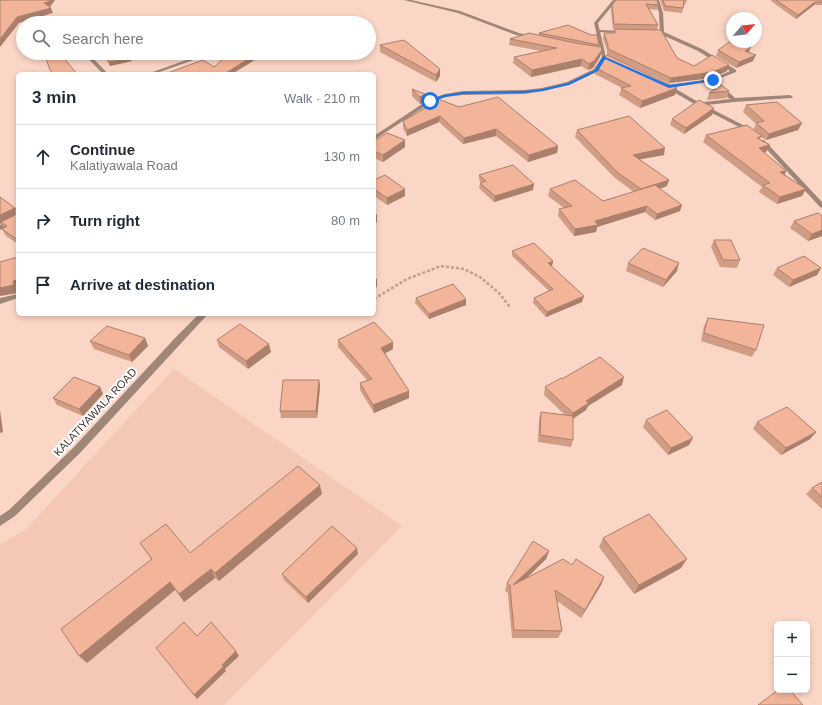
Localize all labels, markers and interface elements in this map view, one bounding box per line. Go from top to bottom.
north arrow [726,12,762,48]
search box [16,16,376,60]
icon: search [30,27,52,49]
text: Search here [62,30,144,47]
route end [704,71,722,89]
text: 3 min [32,88,76,107]
text: Walk · 210 m [284,91,360,106]
route start [421,92,439,110]
text: Continue [70,141,135,158]
icon: ahead [32,146,54,168]
text: 130 m [324,149,360,164]
text: Kalatiyawala Road [70,158,178,173]
icon: right [32,210,54,232]
text: Turn right [70,212,140,229]
text: 80 m [331,213,360,228]
icon: arrive [32,274,54,296]
text: Arrive at destination [70,276,215,293]
street label: KALATIYAWALA ROAD [51,366,139,458]
map controls [774,621,810,693]
button: + [774,621,810,657]
button: − [774,657,810,693]

